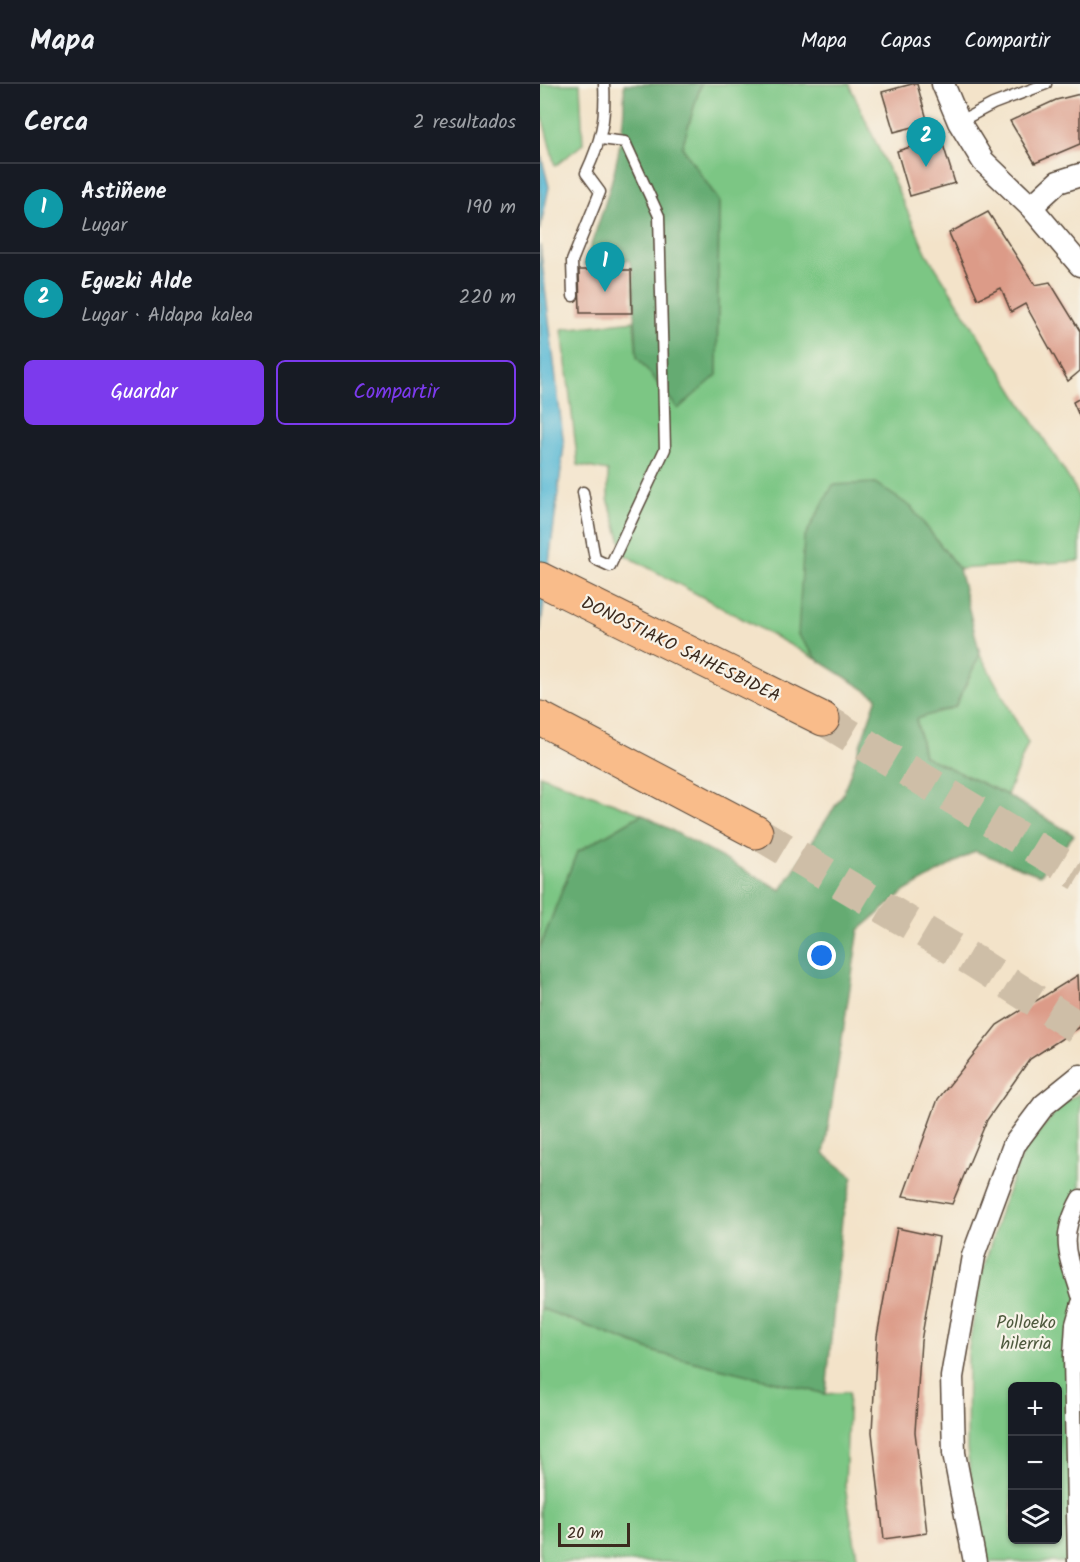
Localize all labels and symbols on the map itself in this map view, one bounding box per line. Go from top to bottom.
pin: 2 [906,118,946,167]
pin: 1 [586,242,624,292]
street label: DONOSTIAKO SAIHESBIDEA [576,589,785,711]
your location [807,941,836,970]
park label: Polloeko hilerria [996,1309,1056,1359]
scale bar [558,1520,630,1548]

